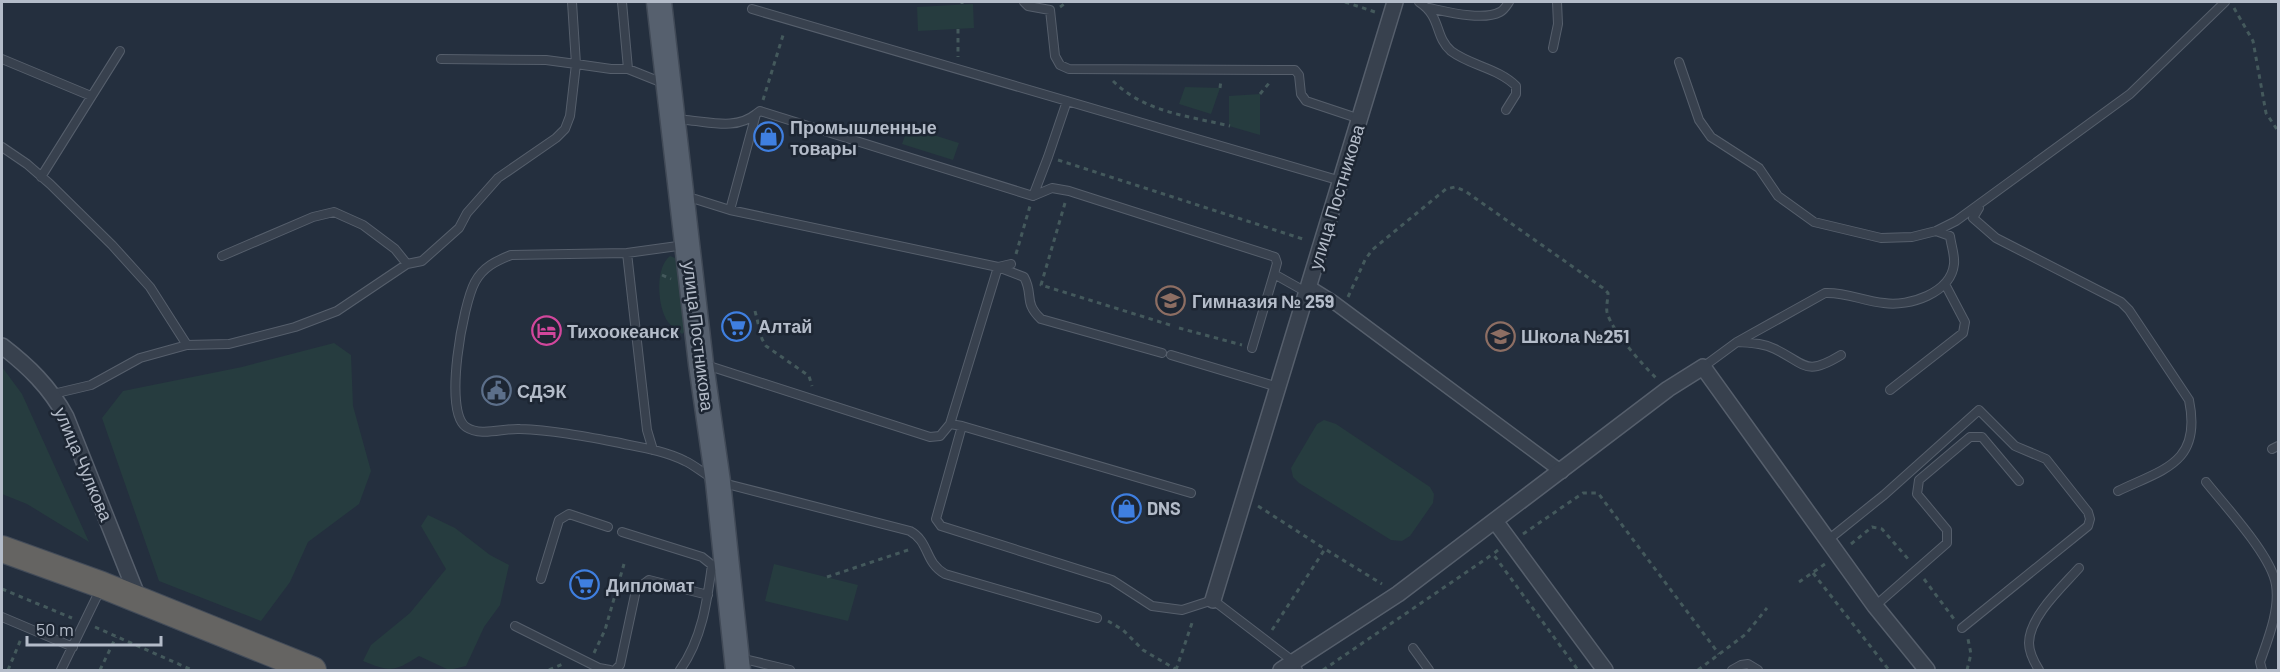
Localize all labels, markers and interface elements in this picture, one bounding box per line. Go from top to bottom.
place label: Промышленные товары [790,116,937,159]
shop icon: Промышленные товары [753,121,785,153]
street label: улица Постникова [1303,121,1369,272]
street label: улица Постникова [679,260,719,413]
school or university icon: Гимназия № 259 [1155,285,1187,317]
place label: Гимназия № 259 [1192,290,1334,312]
supermarket icon: Алтай [721,310,753,342]
hotel icon: Тихоокеанск [530,315,562,347]
place label: Алтай [758,315,812,337]
place label: Тихоокеанск [567,320,680,342]
school or university icon: Школа №251 [1484,320,1516,352]
place label: Школа №251 [1521,325,1629,347]
public building icon: СДЭК [480,375,512,407]
place label: СДЭК [517,380,567,402]
street label: улица Чулкова [50,404,118,525]
shop icon: DNS [1110,492,1142,524]
place label: DNS [1147,497,1181,519]
supermarket icon: Дипломат [569,569,601,601]
place label: Дипломат [606,574,695,596]
scale bar [27,609,160,647]
text: 50 m [36,618,74,640]

